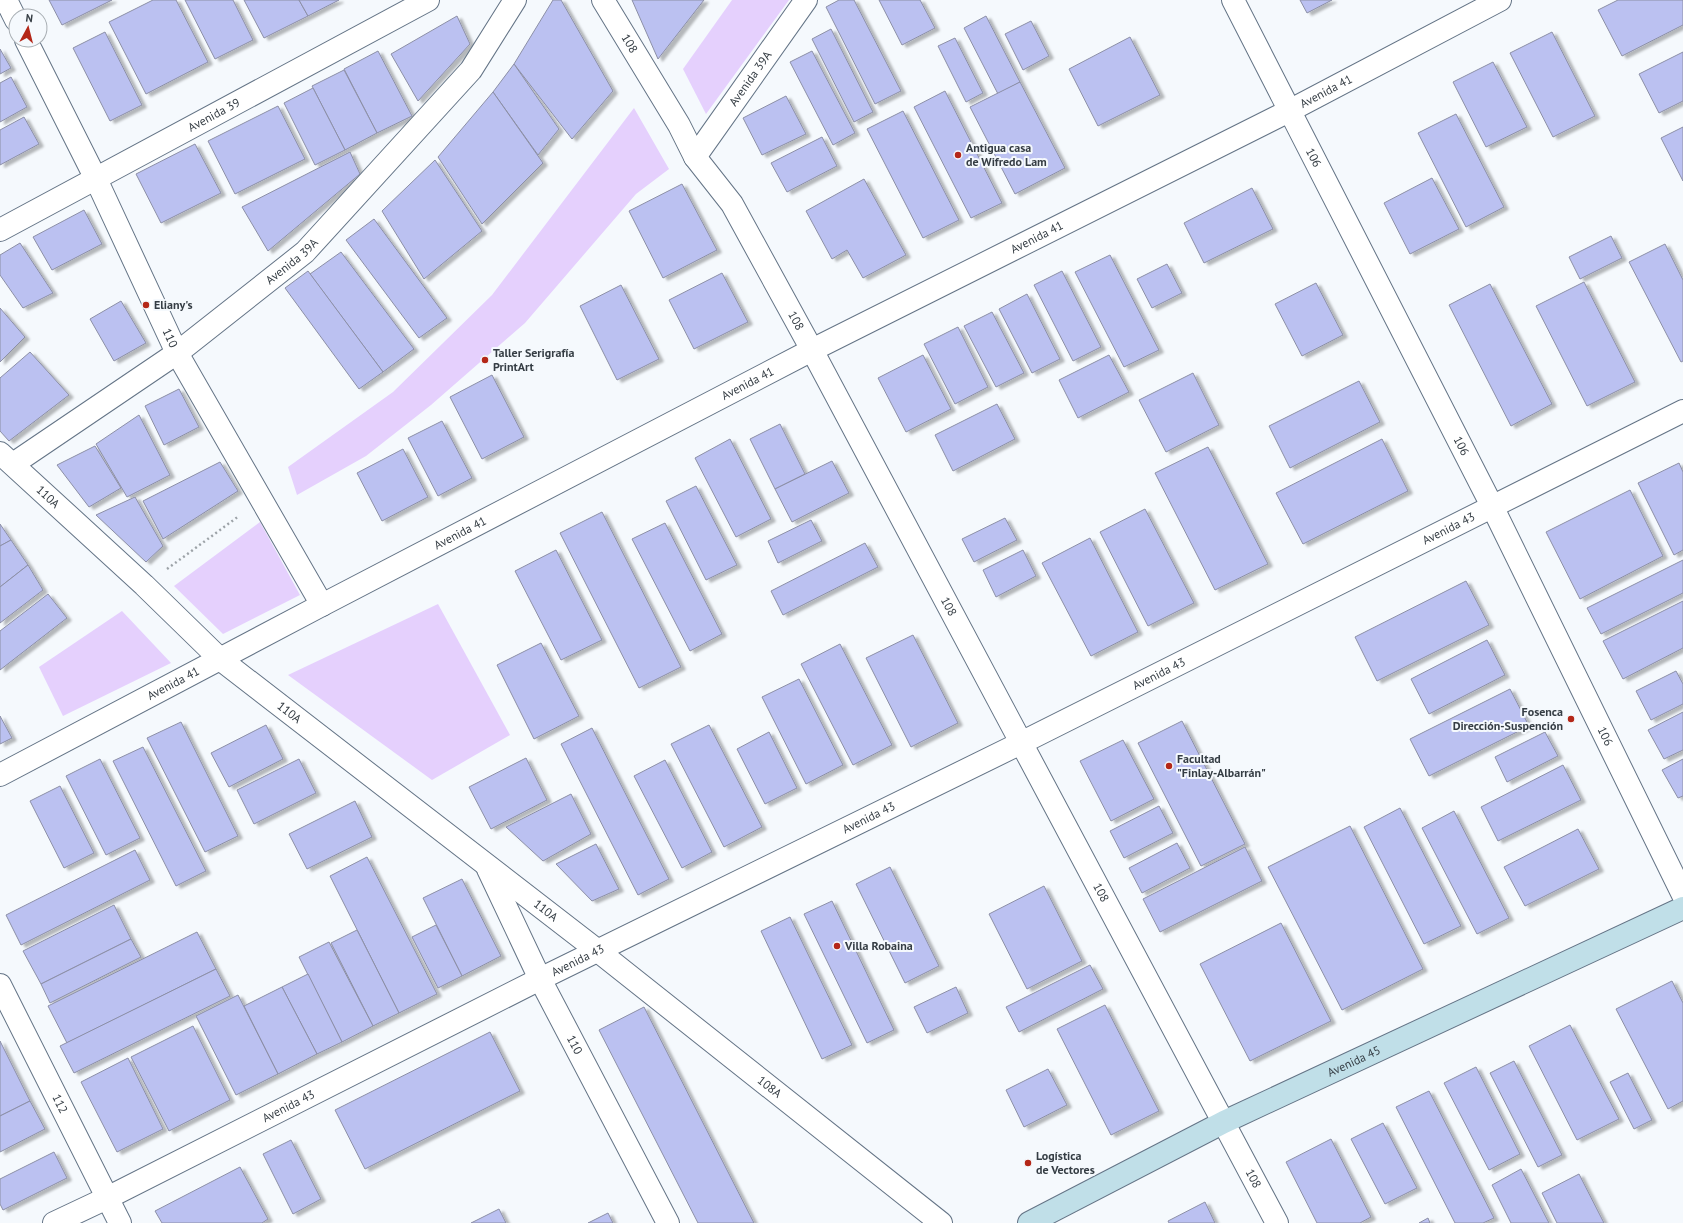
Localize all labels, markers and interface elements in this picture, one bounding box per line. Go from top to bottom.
north arrow [8,8,48,48]
text: N [25,11,34,25]
street label: 108 [618,31,641,56]
street label: Avenida 39A [725,48,775,109]
street label: Avenida 41 [1297,71,1355,111]
street label: Avenida 39 [185,94,242,135]
place label: Antigua casa de Wifredo Lam [966,140,1047,169]
street label: 106 [1303,145,1325,169]
marker: Antigua casa de Wifredo Lam [953,150,963,160]
street label: Avenida 41 [1008,217,1065,256]
street label: Avenida 39A [262,235,321,287]
place label: Eliany's [154,297,192,312]
marker: Eliany's [141,300,151,310]
street label: 108 [785,308,808,333]
street label: 110 [160,326,182,350]
place label: Taller Serigrafía PrintArt [493,345,574,374]
marker: Taller Serigrafía PrintArt [480,355,490,365]
street label: Avenida 41 [719,363,776,403]
street label: 106 [1451,434,1473,458]
street label: 110A [33,482,63,511]
street label: Avenida 43 [1420,509,1477,548]
street label: Avenida 41 [431,513,489,552]
street label: 108 [938,594,960,618]
street label: Avenida 43 [1130,654,1188,693]
street label: Avenida 41 [144,663,202,703]
street label: 110A [274,698,305,726]
place label: Fosenca Dirección-Suspención [1453,704,1563,733]
marker: Fosenca Dirección-Suspención [1566,714,1576,724]
street label: 106 [1594,724,1617,748]
place label: Facultad "Finlay-Albarrán" [1177,751,1266,780]
marker: Facultad "Finlay-Albarrán" [1164,761,1174,771]
street label: Avenida 43 [840,798,897,837]
street label: 108 [1090,880,1113,904]
street label: 110A [531,896,561,924]
place label: Villa Robaina [844,938,913,953]
street label: Avenida 43 [549,941,606,979]
marker: Villa Robaina [832,941,842,951]
street label: 110 [564,1032,586,1057]
street label: Avenida 45 [1325,1042,1383,1080]
street label: 108A [755,1072,785,1101]
street label: Avenida 43 [260,1086,317,1125]
street label: 112 [49,1091,71,1116]
place label: Logística de Vectores [1036,1148,1095,1177]
marker: Logística de Vectores [1023,1158,1033,1168]
street label: 108 [1242,1166,1265,1190]

